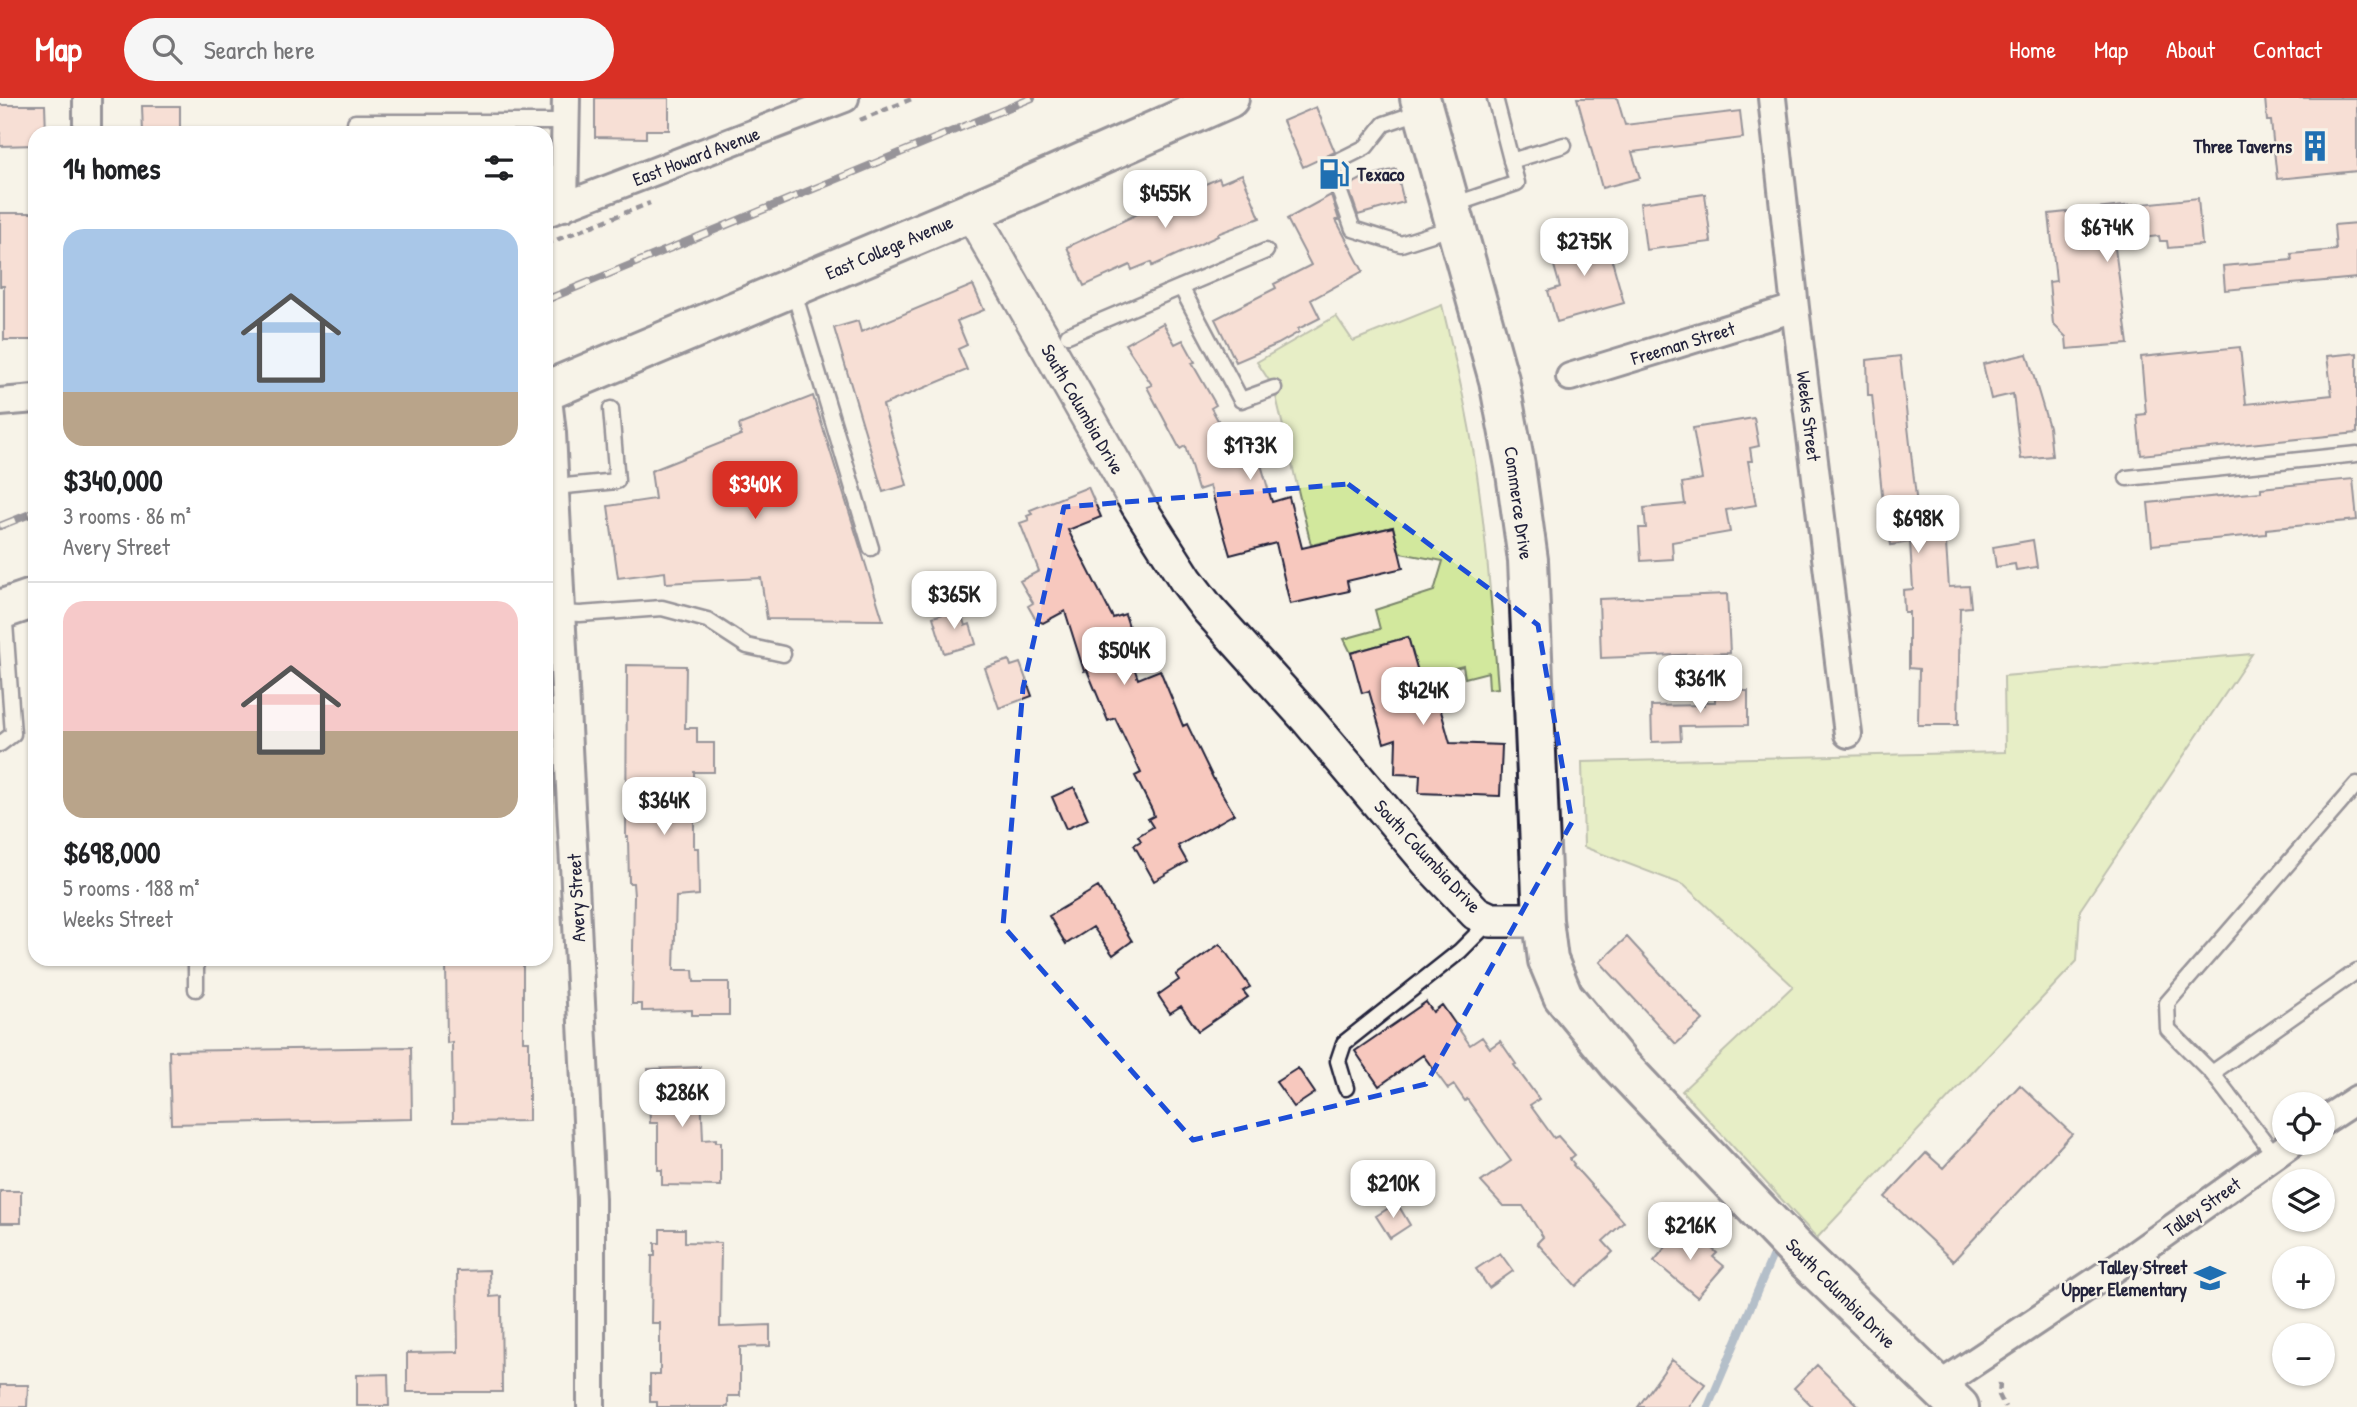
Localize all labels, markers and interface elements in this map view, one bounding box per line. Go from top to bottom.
search box [124,18,614,81]
text: Map [35,27,82,71]
icon: search [148,30,186,68]
text: Search here [204,32,315,67]
text: Home [2009,33,2056,65]
text: Map [2094,33,2128,65]
text: About [2166,33,2215,65]
text: Contact [2253,33,2322,65]
street label: East Howard Avenue [629,120,764,192]
building icon: Three Taverns [2298,129,2332,163]
place label: Three Taverns [2193,133,2293,159]
text: 14 homes [63,148,161,188]
icon: filters [480,149,518,187]
fuel station icon: Texaco [1317,157,1351,191]
place label: Texaco [1356,161,1405,187]
pin: $455K [1116,170,1214,230]
text: $455K [1139,177,1191,208]
pin: $674K [2058,204,2156,264]
street label: East College Avenue [821,208,957,286]
text: $674K [2081,211,2133,242]
pin: $275K [1535,218,1633,278]
text: $275K [1556,225,1612,256]
icon: home [228,275,354,401]
street label: Freeman Street [1627,315,1738,371]
street label: South Columbia Drive [1035,339,1131,479]
street label: Weeks Street [1791,369,1827,463]
pin: $173K [1201,422,1299,482]
text: $173K [1223,429,1277,460]
street label: Commerce Drive [1498,445,1540,562]
text: $340,000 [63,460,163,500]
pin: $340K [706,462,804,521]
text: $340K [729,468,781,499]
pin: $698K [1869,496,1967,555]
text: 3 rooms · 86 m² [63,500,191,531]
text: $698K [1892,502,1944,533]
text: Avery Street [63,531,170,562]
pin: $365K [905,572,1003,631]
text: $365K [928,578,980,609]
pin: $504K [1075,628,1173,687]
text: $504K [1098,634,1150,665]
icon: home [228,647,354,773]
pin: $361K [1651,656,1749,715]
text: $361K [1674,662,1726,693]
pin: $424K [1374,668,1472,727]
text: $424K [1397,674,1449,705]
pin: $364K [615,778,713,837]
text: $364K [638,784,690,815]
street label: South Columbia Drive [1369,794,1488,919]
text: $698,000 [63,832,161,872]
street label: Avery Street [561,853,591,943]
text: 5 rooms · 188 m² [63,872,200,903]
text: Weeks Street [63,903,173,934]
pin: $286K [633,1070,731,1129]
text: $286K [655,1076,709,1107]
map controls [2272,1092,2335,1386]
button: locate [2272,1092,2335,1155]
pin: $210K [1344,1160,1442,1220]
text: $210K [1366,1167,1420,1198]
button: layers [2272,1169,2335,1232]
street label: Talley Street [2158,1171,2246,1243]
pin: $216K [1641,1202,1739,1262]
text: $216K [1664,1209,1716,1240]
street label: South Columbia Drive [1780,1232,1902,1354]
button: + [2272,1246,2335,1309]
place label: Talley Street Upper Elementary [2062,1254,2188,1303]
school or university icon: Talley Street Upper Elementary [2193,1261,2227,1295]
button: − [2272,1323,2335,1386]

